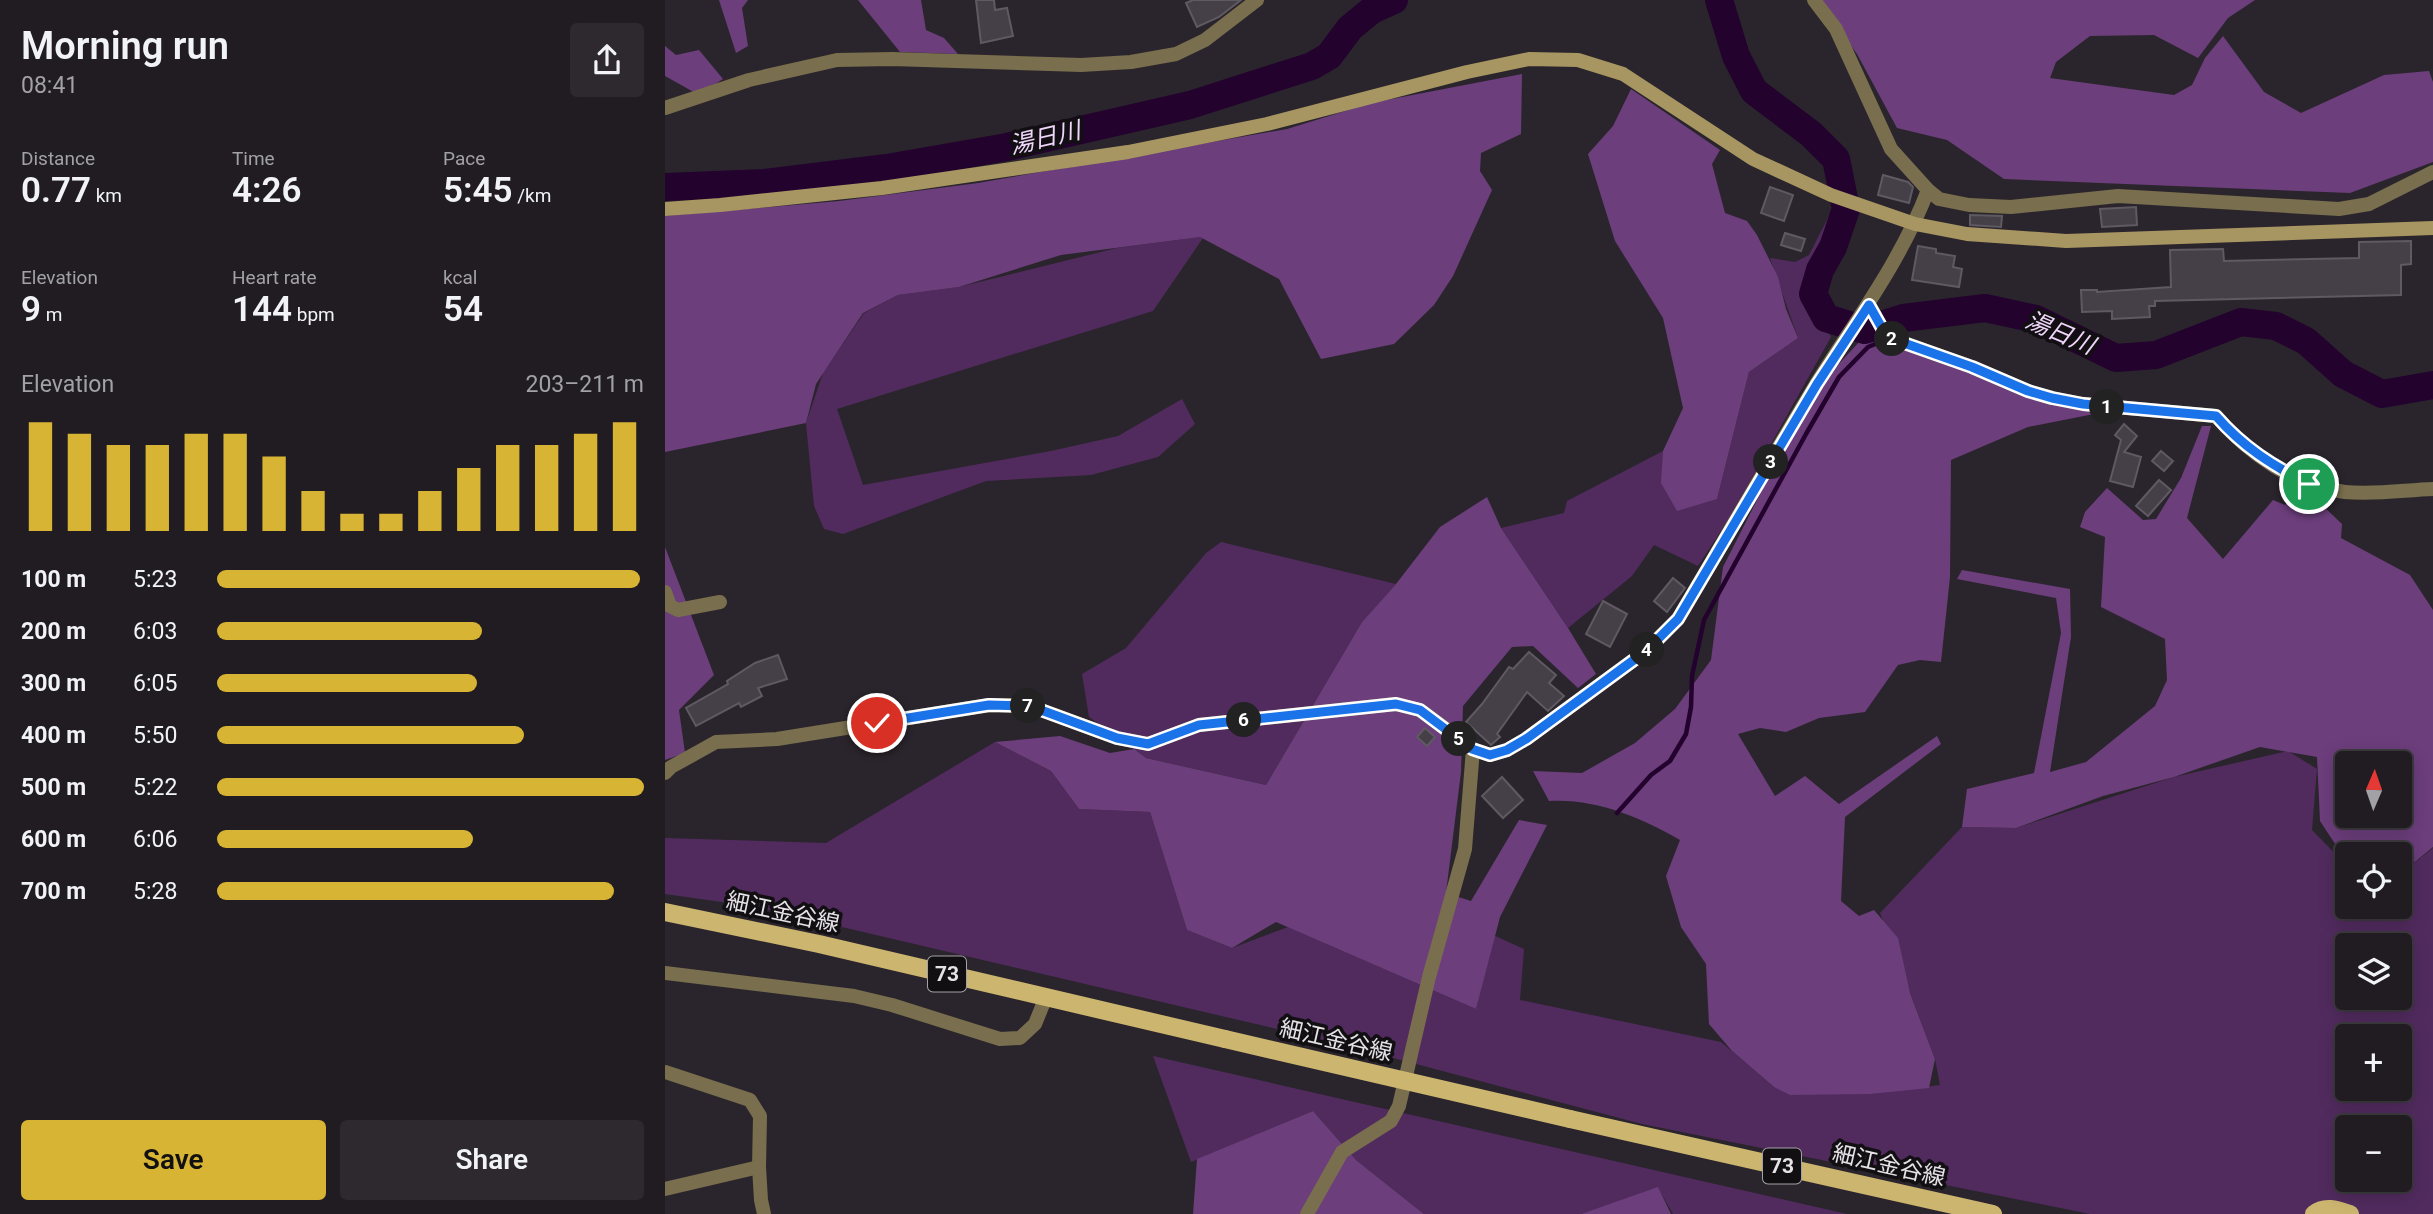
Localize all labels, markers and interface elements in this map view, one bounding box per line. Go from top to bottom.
button: share [570,23,644,97]
text: Morning run [21,24,229,68]
text: 08:41 [21,72,78,99]
water label: 湯日川 [1007,116,1086,160]
text: Distance [21,147,95,170]
text: Time [232,147,275,170]
text: Pace [443,147,485,170]
text: 0.77 [21,170,91,211]
text: 4:26 [232,170,302,211]
text: 5:45 [443,170,513,211]
text: km [91,184,122,207]
text: /km [513,184,551,207]
text: Elevation [21,266,98,289]
text: Heart rate [232,266,317,289]
text: kcal [443,266,477,289]
text: 9 [21,289,41,330]
text: 144 [232,289,292,330]
text: 54 [443,289,483,330]
text: m [41,303,62,326]
text: bpm [292,303,335,326]
water label: 湯日川 [2021,306,2101,361]
pin: 2 [1875,322,1909,356]
text: 2 [1886,327,1897,350]
text: Elevation [21,371,114,398]
text: 203–211 m [525,371,644,398]
pin: 1 [2089,390,2125,424]
text: 1 [2101,395,2112,418]
pin: 3 [1753,444,1789,480]
text: 3 [1765,450,1776,473]
pin [2279,454,2339,514]
icon: arrive [2290,465,2328,503]
text: 100 m [21,566,86,593]
text: 5:23 [133,566,177,593]
text: 200 m [21,618,86,645]
text: 6:03 [133,618,177,645]
pin: 4 [1629,632,1665,668]
text: 4 [1641,638,1652,661]
text: 300 m [21,670,86,697]
text: 6:05 [133,670,177,697]
pin: 7 [1011,688,1045,724]
pin [847,693,907,753]
text: 7 [1022,694,1033,717]
pin: 6 [1227,702,1261,738]
icon: check [858,704,896,742]
text: 6 [1238,708,1249,731]
text: 400 m [21,722,86,749]
text: 5:50 [133,722,177,749]
pin: 5 [1441,722,1477,756]
text: 5 [1453,727,1464,750]
north arrow [2335,751,2411,828]
map controls [2335,751,2412,1192]
text: 500 m [21,774,86,801]
text: 5:22 [133,774,177,801]
text: 600 m [21,826,86,853]
text: 6:06 [133,826,177,853]
button: locate [2335,842,2412,919]
text: 700 m [21,878,86,905]
text: 5:28 [133,878,177,905]
street label: 細江金谷線 [724,887,842,938]
button: layers [2335,933,2412,1010]
road number: 73 [928,956,966,992]
street label: 細江金谷線 [1277,1014,1395,1067]
button: + [2335,1024,2412,1101]
button: − [2335,1115,2412,1192]
button: Save [21,1120,326,1200]
button: Share [340,1120,644,1200]
street label: 細江金谷線 [1830,1139,1948,1192]
road number: 73 [1763,1148,1801,1184]

